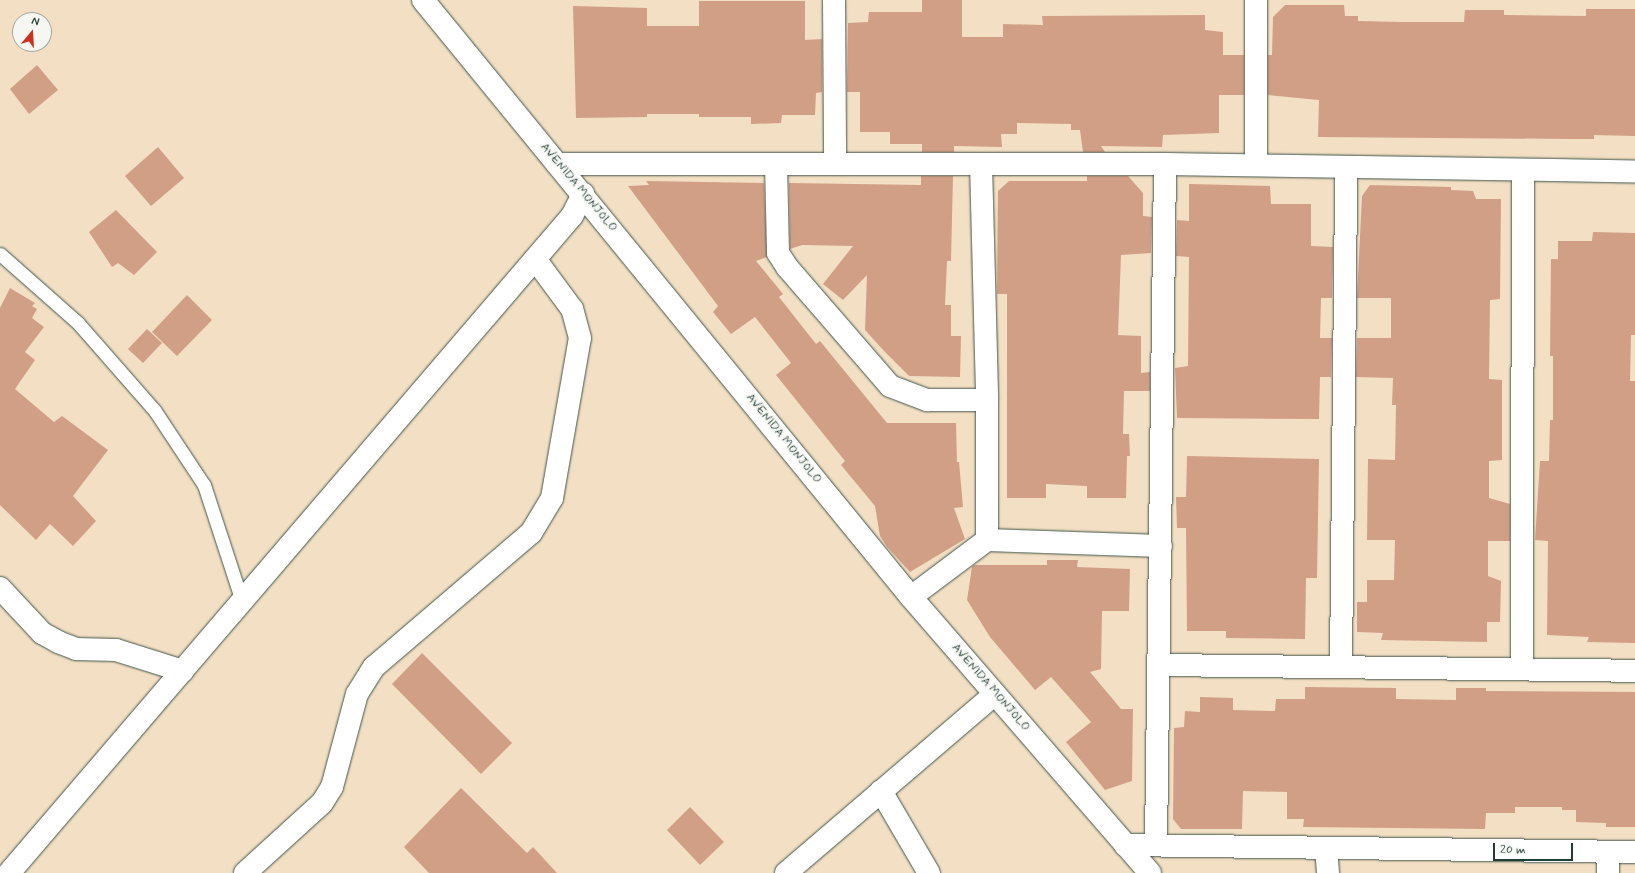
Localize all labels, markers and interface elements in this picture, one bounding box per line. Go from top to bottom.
north arrow [12,12,52,52]
text: N [30,14,41,29]
street label: AVENIDA MONJOLO [537,141,619,235]
street label: AVENIDA MONJOLO [742,391,824,487]
street label: AVENIDA MONJOLO [948,641,1032,735]
scale bar [1495,835,1575,861]
text: 20 m [1500,842,1526,858]

